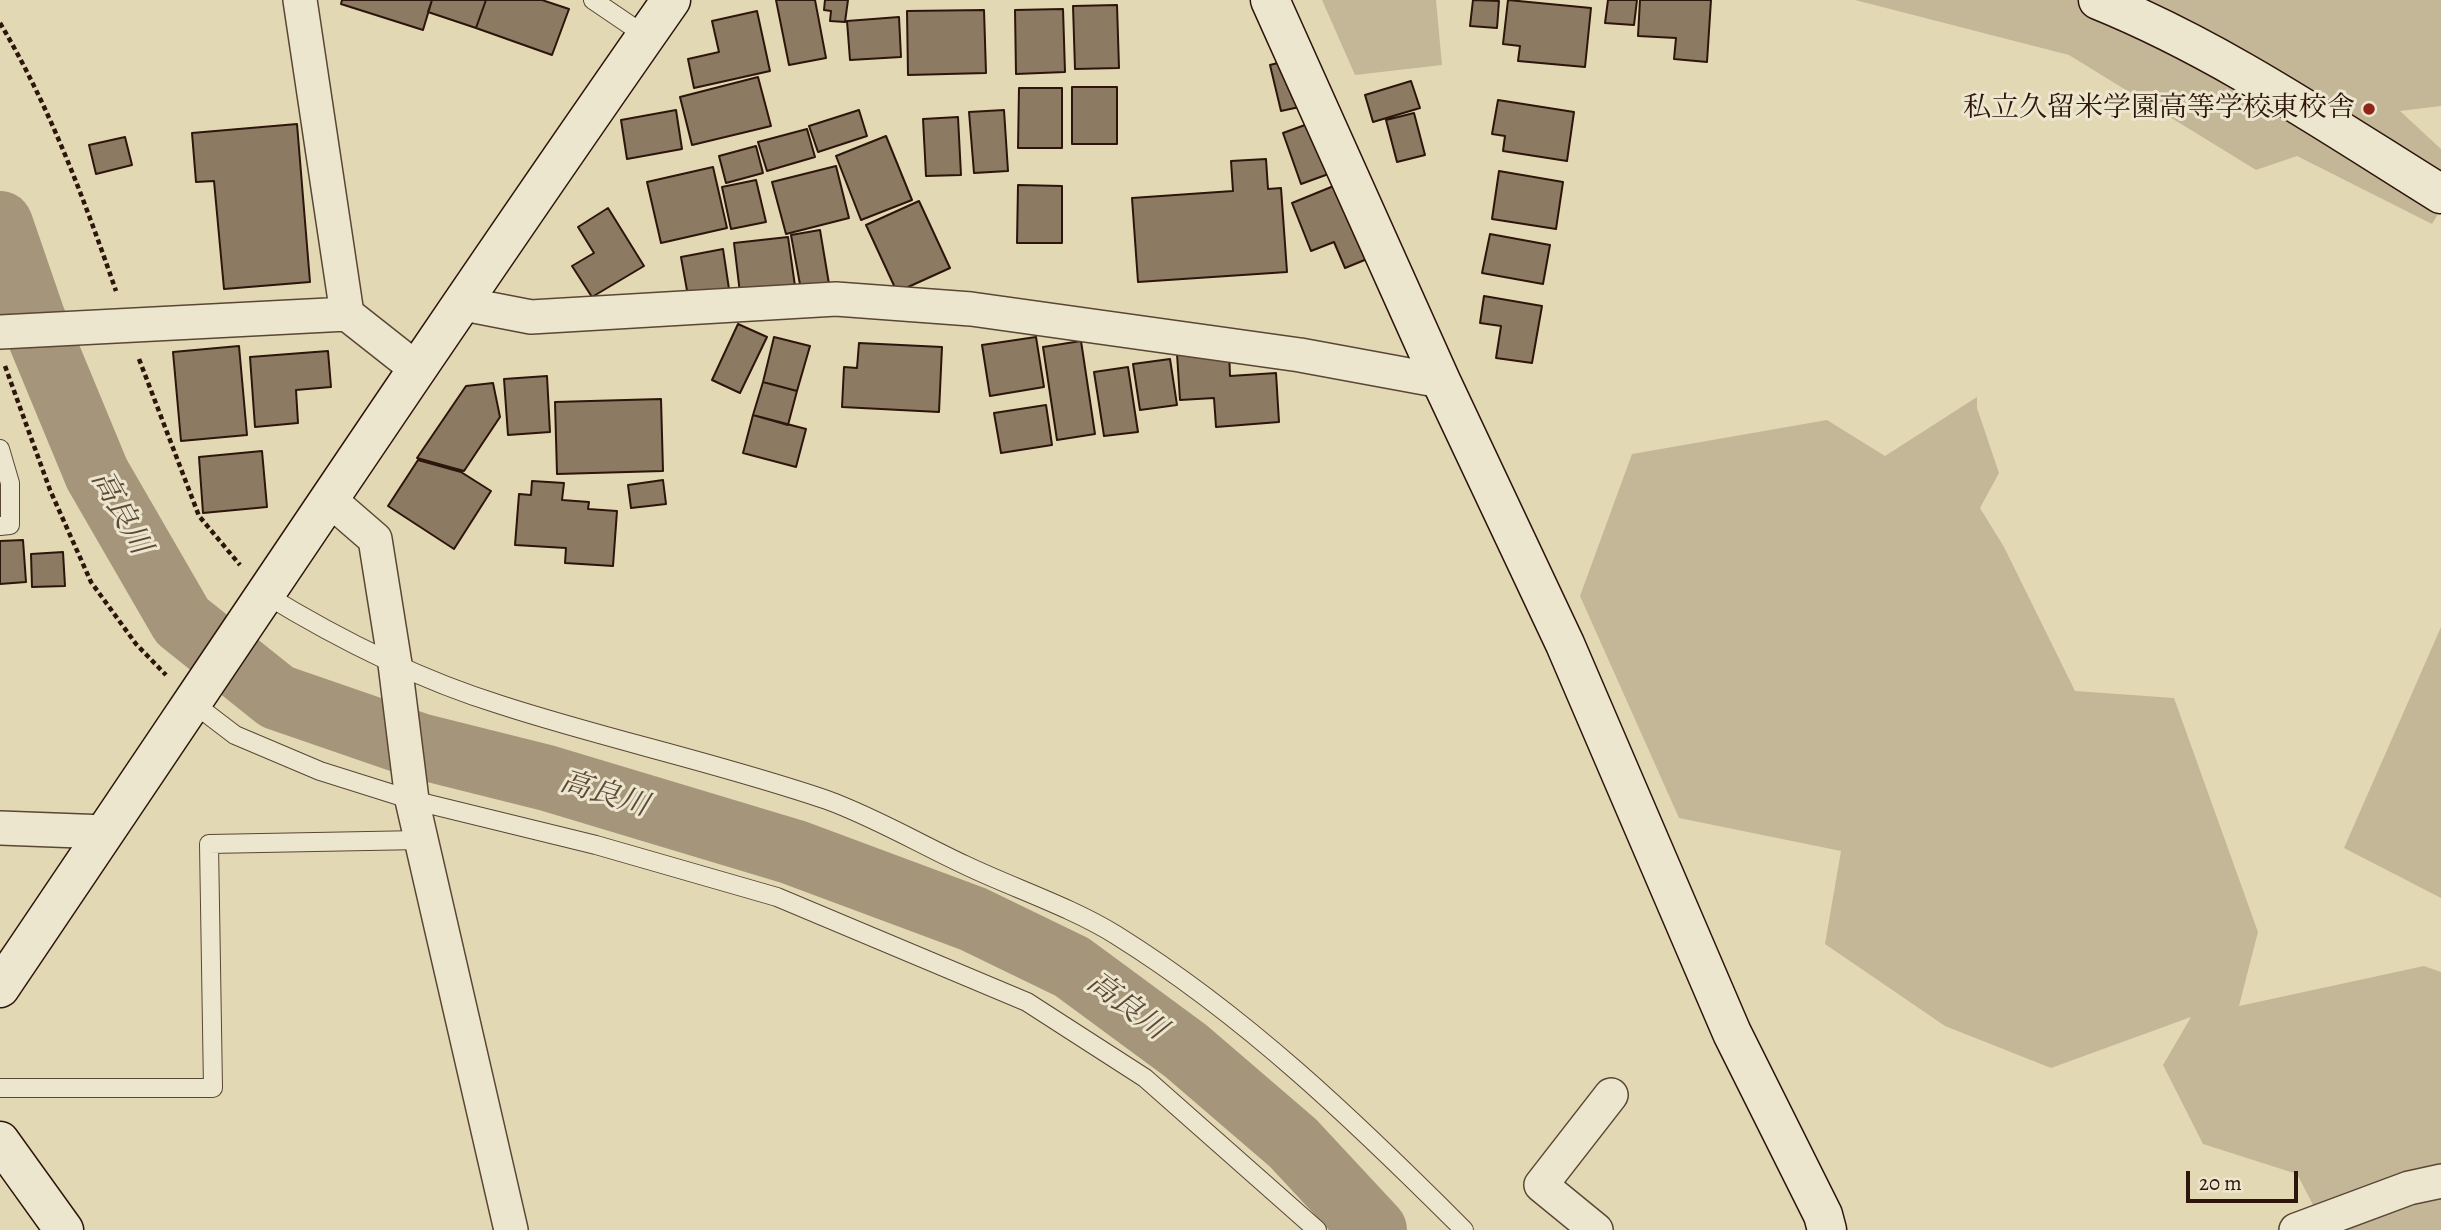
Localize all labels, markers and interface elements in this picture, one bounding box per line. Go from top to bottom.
place label: 私立久留米学園高等学校東校舎 [1963,92,2355,126]
marker: 私立久留米学園高等学校東校舎 [2361,101,2377,117]
water label: 高良川 [82,465,158,561]
water label: 高良川 [556,765,652,825]
water label: 高良川 [1079,966,1173,1048]
scale bar [2189,1156,2301,1200]
text: 20 m [2199,1169,2242,1197]

